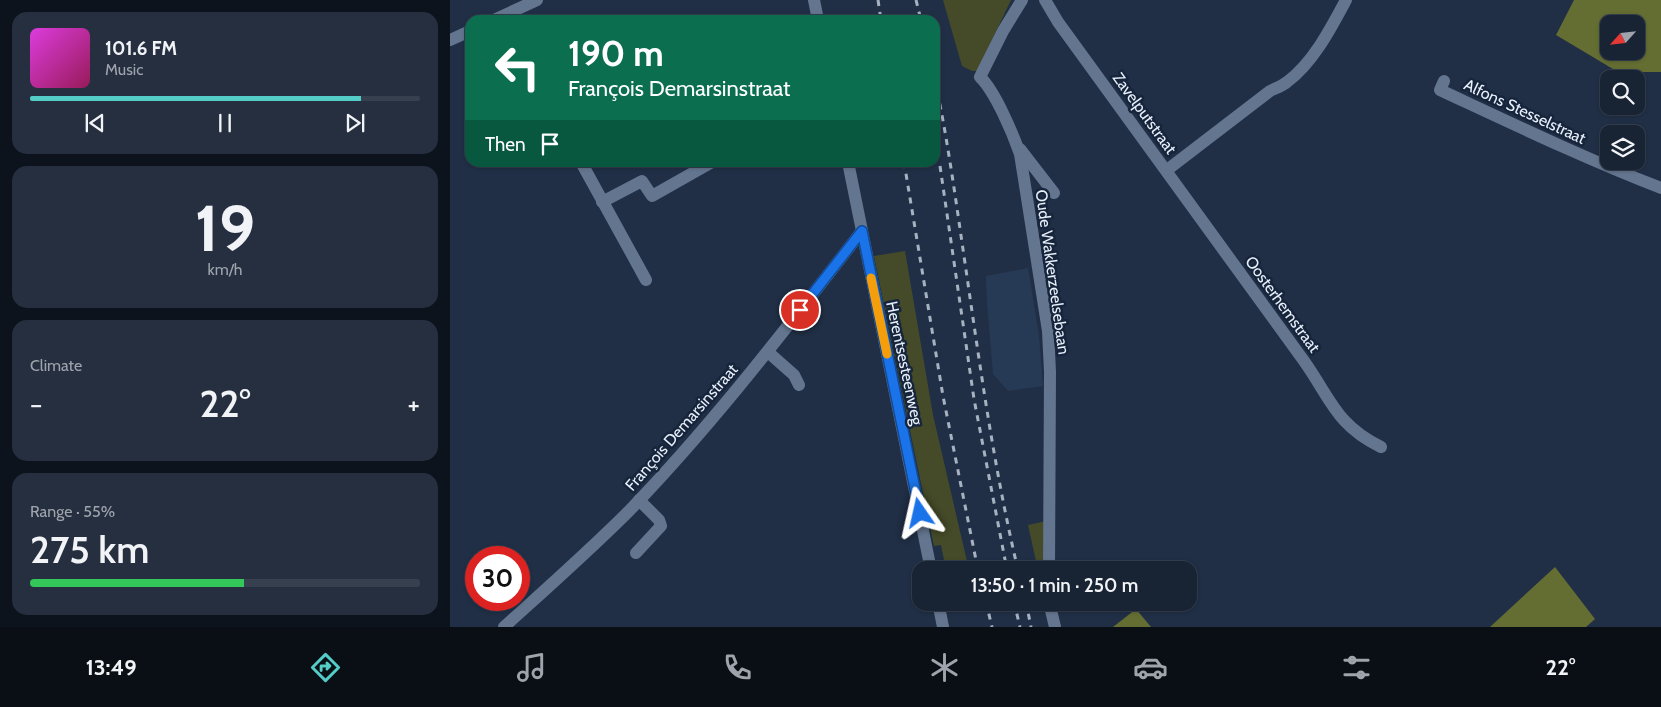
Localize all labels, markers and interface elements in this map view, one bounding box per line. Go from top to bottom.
north arrow [1600,15,1645,60]
map controls [1600,15,1645,170]
text: 190 m [568,32,664,75]
icon: left [485,35,550,100]
text: 101.6 FM [105,37,177,60]
text: Music [105,60,143,79]
street label: Zavelputstraat [1109,69,1181,158]
button: search [1600,70,1645,115]
text: François Demarsinstraat [568,75,790,102]
street label: Alfons Stesselstraat [1461,75,1589,148]
icon: previous [81,109,109,137]
icon: pause [211,109,239,137]
icon: next [341,109,369,137]
button: layers [1600,125,1645,170]
icon: arrive [536,130,564,158]
text: Then [485,133,526,156]
text: 19 [195,188,255,267]
street label: Oude Wakkerzeelsebaan [1032,188,1073,356]
street label: Oosterhemstraat [1241,252,1324,357]
text: km/h [207,260,243,279]
pin [779,289,821,331]
icon: arrive [786,296,814,324]
street label: Herentsesteenweg [882,299,927,428]
text: Climate [30,356,82,375]
street label: François Demarsinstraat [621,360,742,495]
text: 22° [199,380,251,427]
text: − [30,387,42,421]
text: + [408,387,420,421]
position arrow [893,486,945,538]
text: Range · 55% [30,502,115,521]
text: 275 km [30,526,149,573]
speed limit sign: 30 [465,546,530,611]
text: 13:50 · 1 min · 250 m [971,574,1138,597]
icon: directions [308,650,343,685]
icon: music [514,650,549,685]
icon: phone [720,650,755,685]
icon: climate [927,650,962,685]
icon: car [1133,650,1168,685]
icon: filters [1339,650,1374,685]
text: 13:49 [86,654,137,681]
text: 22° [1546,654,1575,681]

